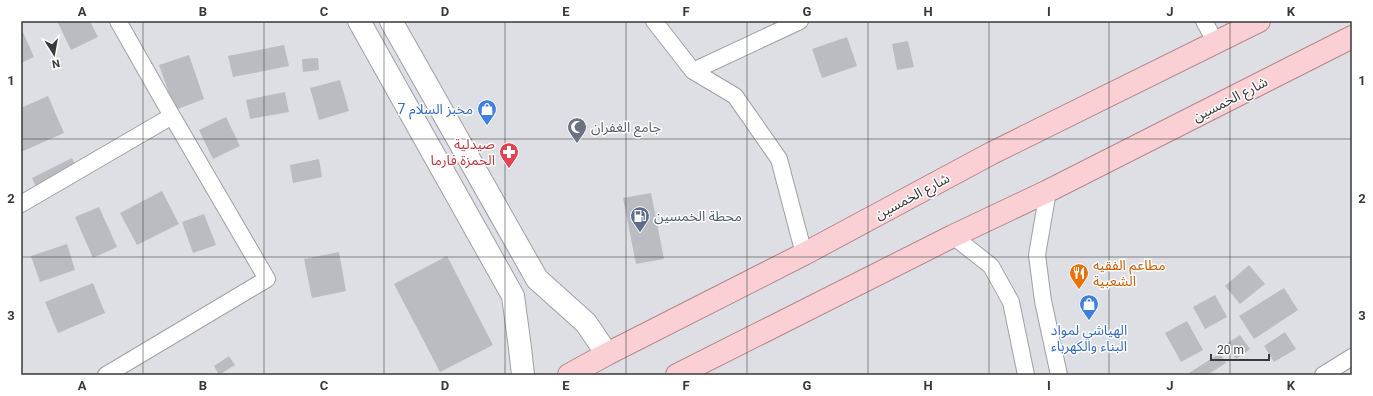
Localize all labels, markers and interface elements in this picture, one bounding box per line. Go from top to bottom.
text: A [78,4,87,19]
text: B [199,4,207,19]
text: C [320,4,329,19]
text: D [441,4,449,19]
text: E [562,4,570,19]
text: F [682,4,690,19]
text: G [803,4,812,19]
text: H [923,4,933,19]
text: I [1047,4,1051,19]
text: J [1166,4,1174,19]
text: K [1287,4,1296,19]
north arrow [34,34,74,74]
text: N [51,56,61,70]
text: 1 [7,73,15,88]
street label: شارع الخمسين [1190,73,1272,127]
text: 1 [1358,73,1366,88]
shop icon: مخبز السلام 7 [476,98,498,126]
place label: مخبز السلام 7 [398,101,473,120]
mosque icon: جامع الغفران [566,116,588,144]
place label: جامع الغفران [591,119,661,138]
place label: صيدلية الحمزة فارما [431,136,495,169]
pharmacy icon: صيدلية الحمزة فارما [498,141,520,169]
street label: شارع الخمسين [872,170,953,225]
text: 2 [7,191,15,206]
text: 2 [1358,191,1366,206]
fuel station icon: محطة الخمسين [629,205,651,233]
place label: محطة الخمسين [654,208,742,225]
place label: مطاعم الفقيه الشعبية [1093,257,1166,289]
restaurant icon: مطاعم الفقيه الشعبية [1068,262,1090,290]
shop icon: الهياشي لمواد البناء والكهرباء [1078,293,1100,321]
text: 3 [7,308,15,323]
text: 3 [1358,308,1366,323]
place label: الهياشي لمواد البناء والكهرباء [1051,322,1127,355]
scale bar [1211,336,1269,362]
text: 20 m [1217,343,1244,357]
text: A [78,378,87,393]
text: B [199,378,207,393]
text: C [320,378,329,393]
text: D [441,378,449,393]
text: E [562,378,570,393]
text: F [682,378,690,393]
text: G [803,378,812,393]
text: H [923,378,933,393]
text: I [1047,378,1051,393]
text: J [1166,378,1174,393]
text: K [1287,378,1296,393]

